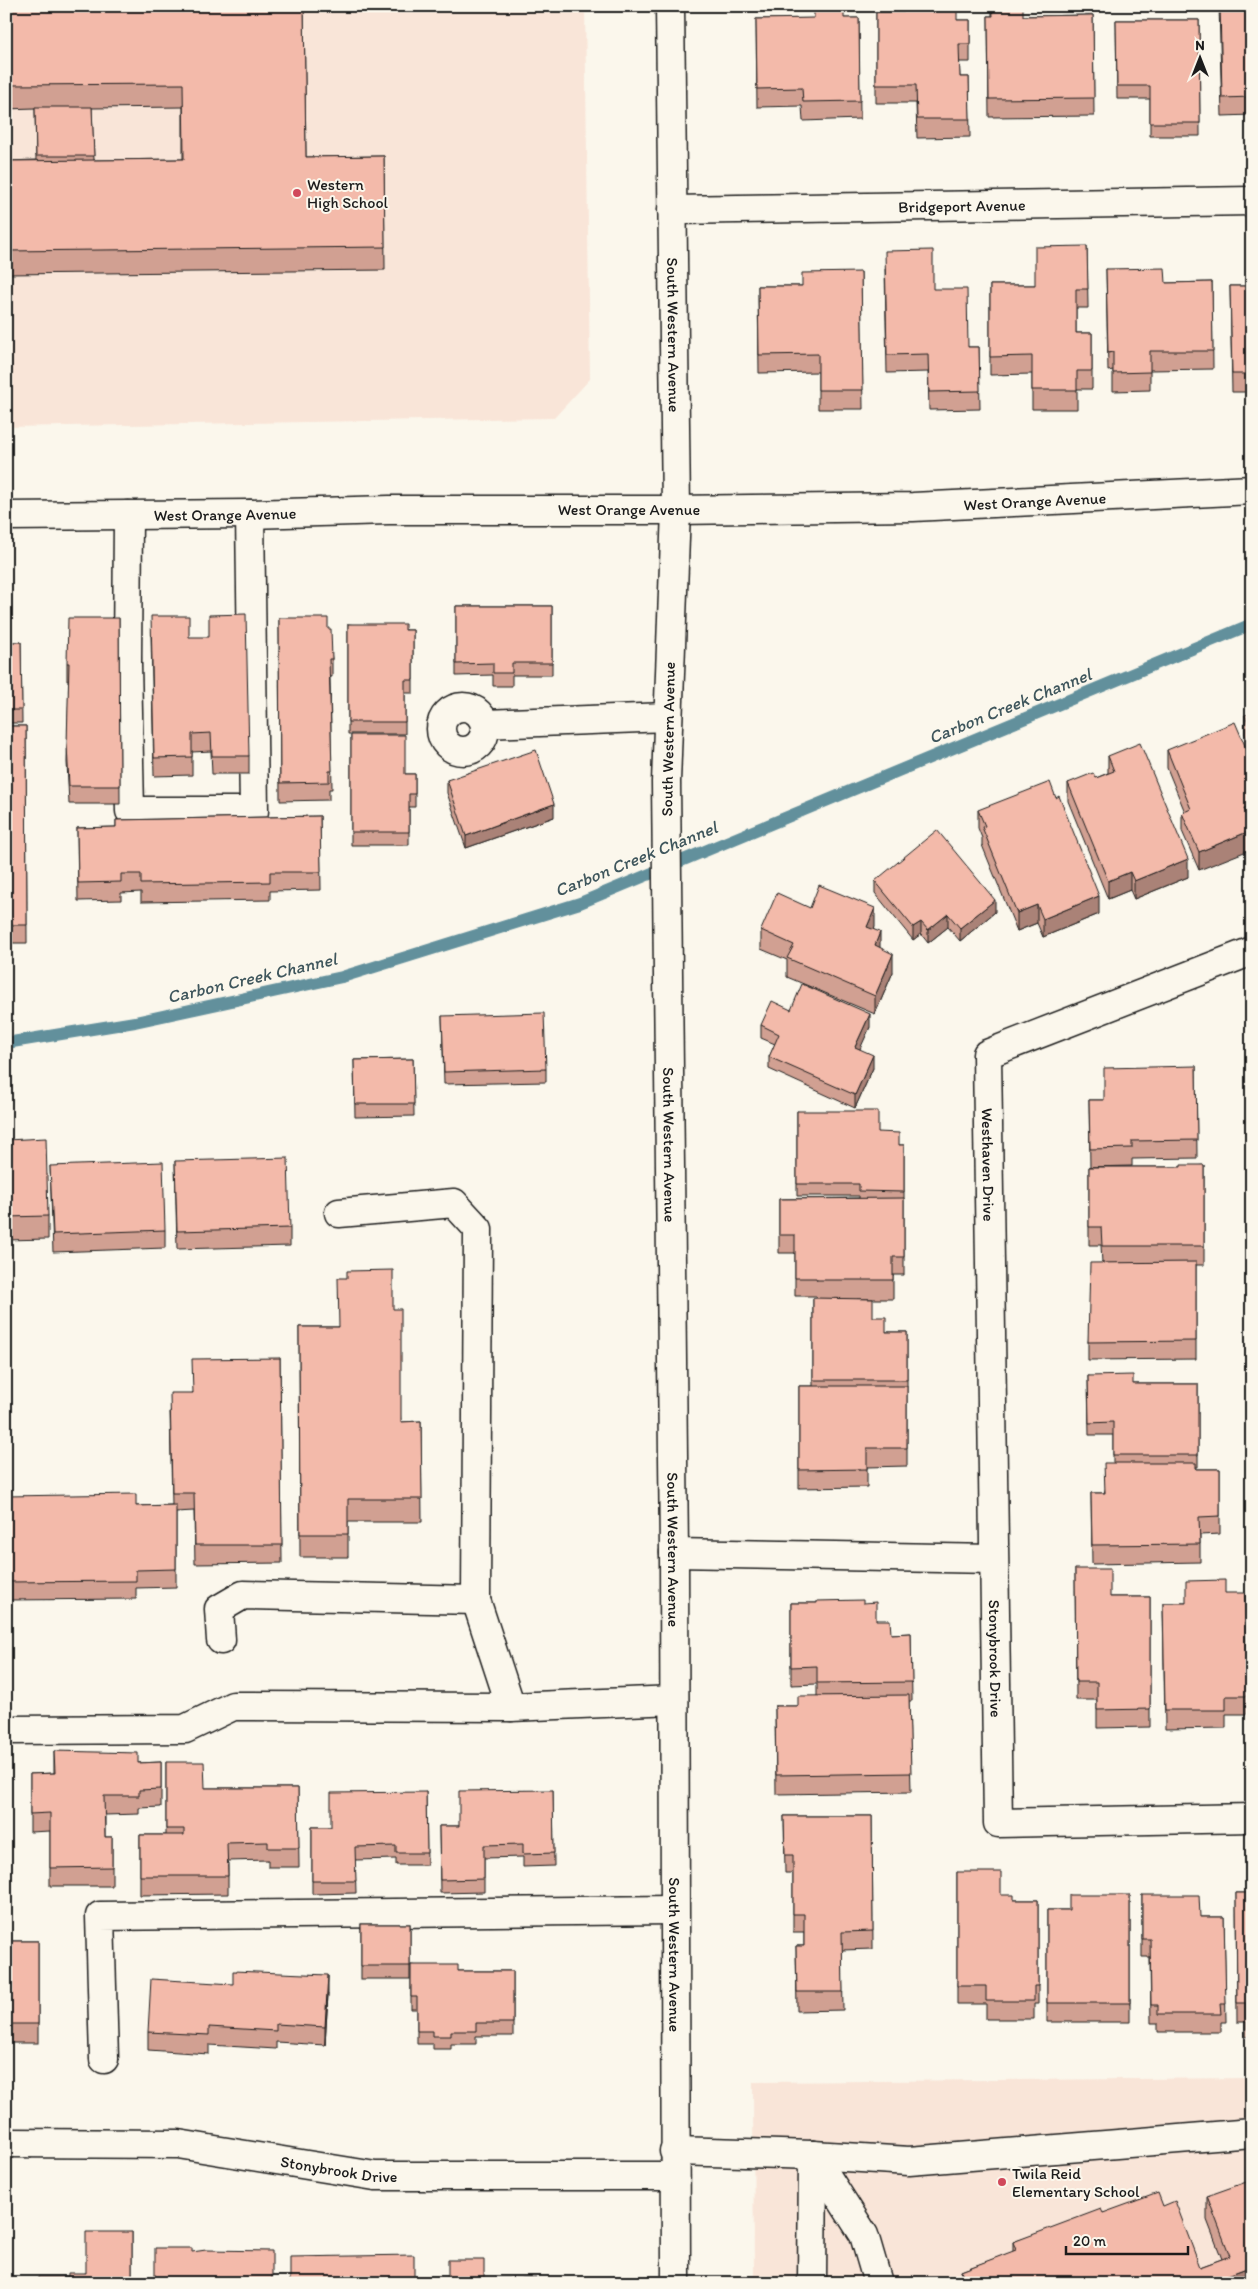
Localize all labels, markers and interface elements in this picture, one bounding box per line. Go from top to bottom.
north arrow [1176,32,1226,82]
text: N [1195,37,1205,54]
place label: Western High School [307,175,389,212]
marker: Western High School [291,187,303,199]
street label: Bridgeport Avenue [898,195,1026,216]
street label: South Western Avenue [663,257,684,413]
street label: West Orange Avenue [963,488,1107,514]
street label: West Orange Avenue [558,500,701,519]
street label: West Orange Avenue [154,503,297,524]
street label: South Western Avenue [657,661,679,817]
water label: Carbon Creek Channel [925,663,1096,749]
water label: Carbon Creek Channel [551,816,722,902]
water label: Carbon Creek Channel [165,947,341,1008]
street label: South Western Avenue [659,1067,680,1222]
street label: Westhaven Drive [978,1108,999,1222]
street label: South Western Avenue [664,1472,684,1627]
street label: Stonybrook Drive [985,1600,1006,1718]
street label: South Western Avenue [665,1877,685,2032]
street label: Stonybrook Drive [279,2151,397,2186]
place label: Twila Reid Elementary School [1012,2164,1140,2201]
marker: Twila Reid Elementary School [996,2176,1008,2188]
scale bar [1066,2224,1188,2256]
text: 20 m [1073,2232,1107,2250]

